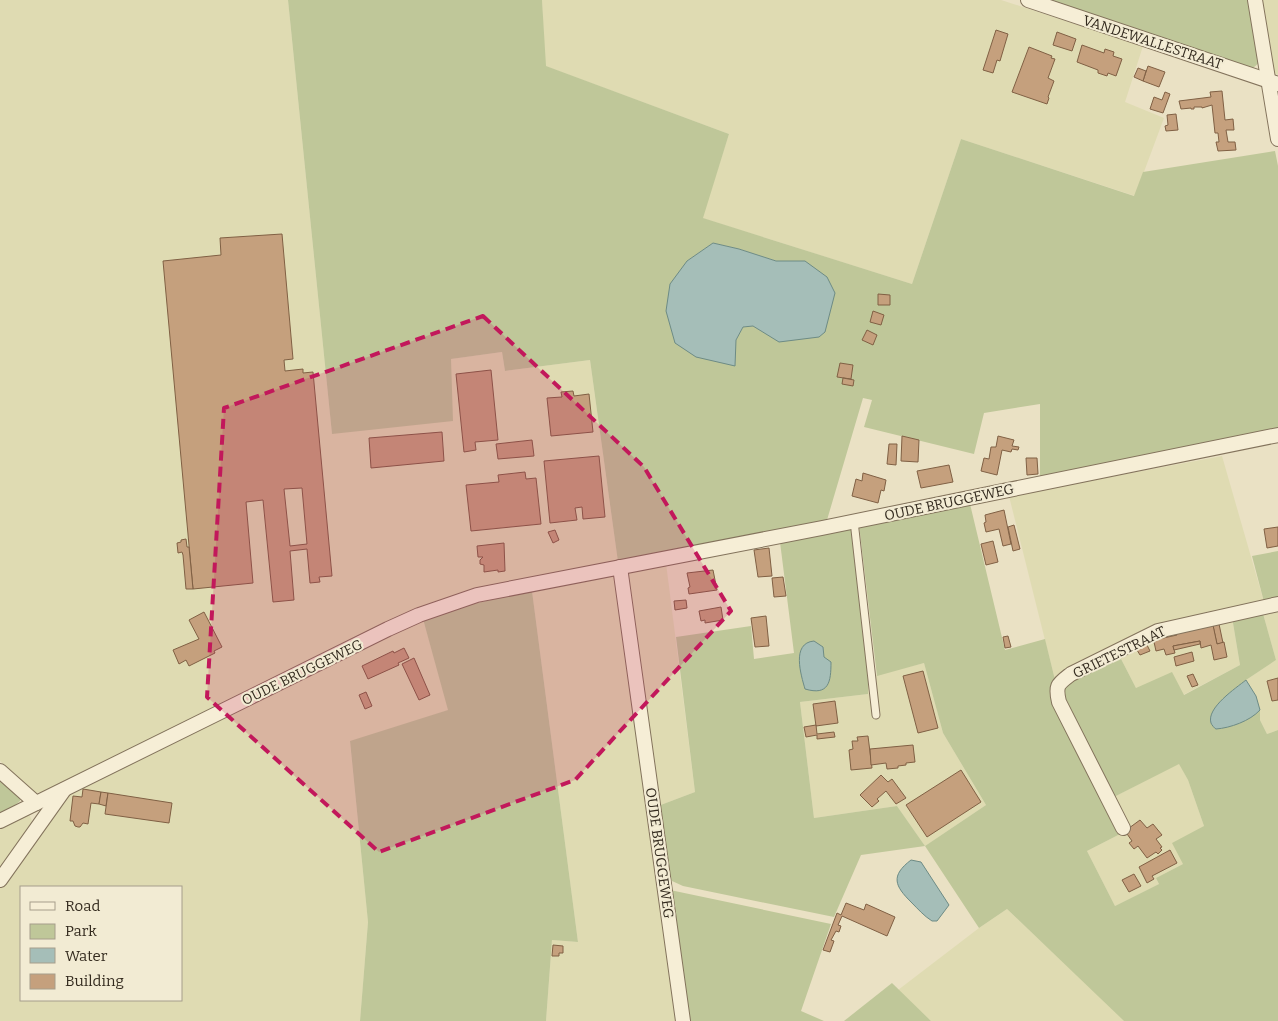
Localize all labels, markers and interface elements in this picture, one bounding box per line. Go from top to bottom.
street label: VANDEWALLESTRAAT [1081,12,1225,73]
street label: OUDE BRUGGEWEG [883,480,1015,525]
street label: GRIETESTRAAT [1070,623,1168,682]
street label: OUDE BRUGGEWEG [239,636,365,709]
street label: OUDE BRUGGEWEG [642,787,677,920]
legend [20,886,182,1001]
text: Road [65,897,100,915]
text: Park [65,922,97,940]
text: Water [65,947,108,965]
text: Building [65,972,124,990]

